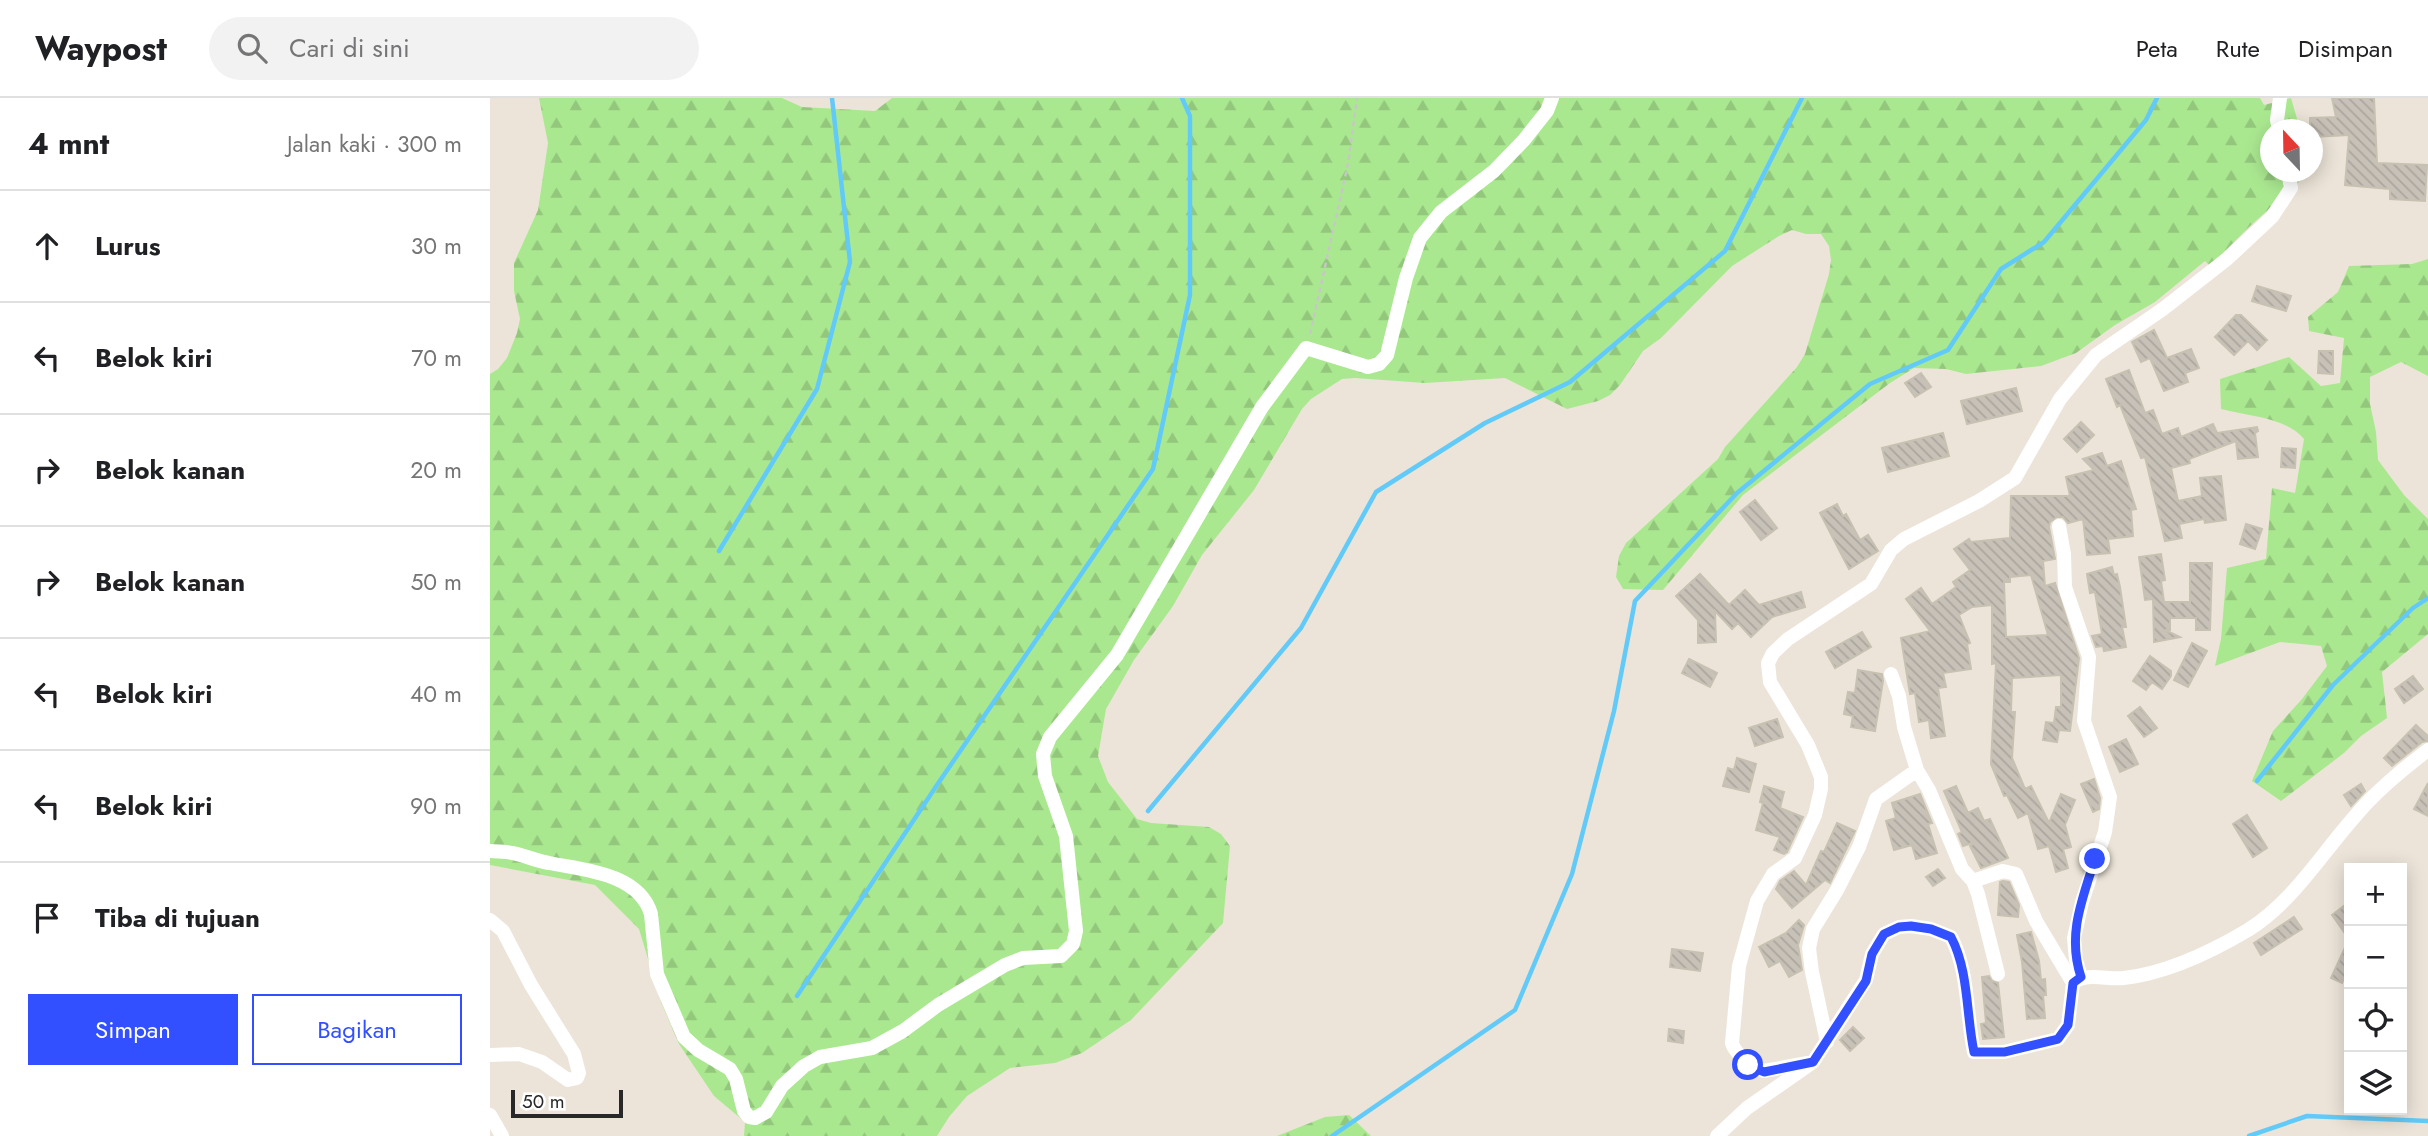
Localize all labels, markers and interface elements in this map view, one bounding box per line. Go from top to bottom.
search box [209,17,699,80]
text: Waypost [35,25,167,72]
icon: search [233,29,271,67]
text: Cari di sini [289,29,410,67]
text: Peta [2136,31,2178,66]
text: Rute [2216,31,2260,66]
text: Disimpan [2298,31,2393,66]
north arrow [2260,119,2323,182]
text: 4 mnt [28,122,109,165]
text: Jalan kaki · 300 m [287,127,462,161]
icon: ahead [28,227,66,265]
text: Lurus [95,227,161,265]
text: 30 m [411,229,462,263]
icon: left [28,339,66,377]
text: Belok kiri [95,339,212,377]
text: 70 m [411,341,462,375]
icon: right [28,451,66,489]
text: Belok kanan [95,451,245,489]
text: 20 m [410,453,462,487]
icon: right [28,563,66,601]
text: Belok kanan [95,563,245,601]
text: 50 m [410,565,462,599]
icon: left [28,675,66,713]
text: Belok kiri [95,675,212,713]
text: 40 m [410,677,462,711]
icon: left [28,787,66,825]
text: Belok kiri [95,787,212,825]
text: 90 m [410,789,462,823]
route end [2079,843,2110,874]
map controls [2344,863,2407,1115]
button: + [2344,863,2407,926]
icon: arrive [28,899,66,937]
text: Tiba di tujuan [95,899,260,937]
button: − [2344,926,2407,989]
button: locate [2344,989,2407,1052]
button: Simpan [28,994,238,1065]
button: Bagikan [252,994,462,1065]
route start [1732,1049,1763,1080]
button: layers [2344,1052,2407,1115]
scale bar [511,1087,623,1119]
text: 50 m [522,1088,565,1115]

